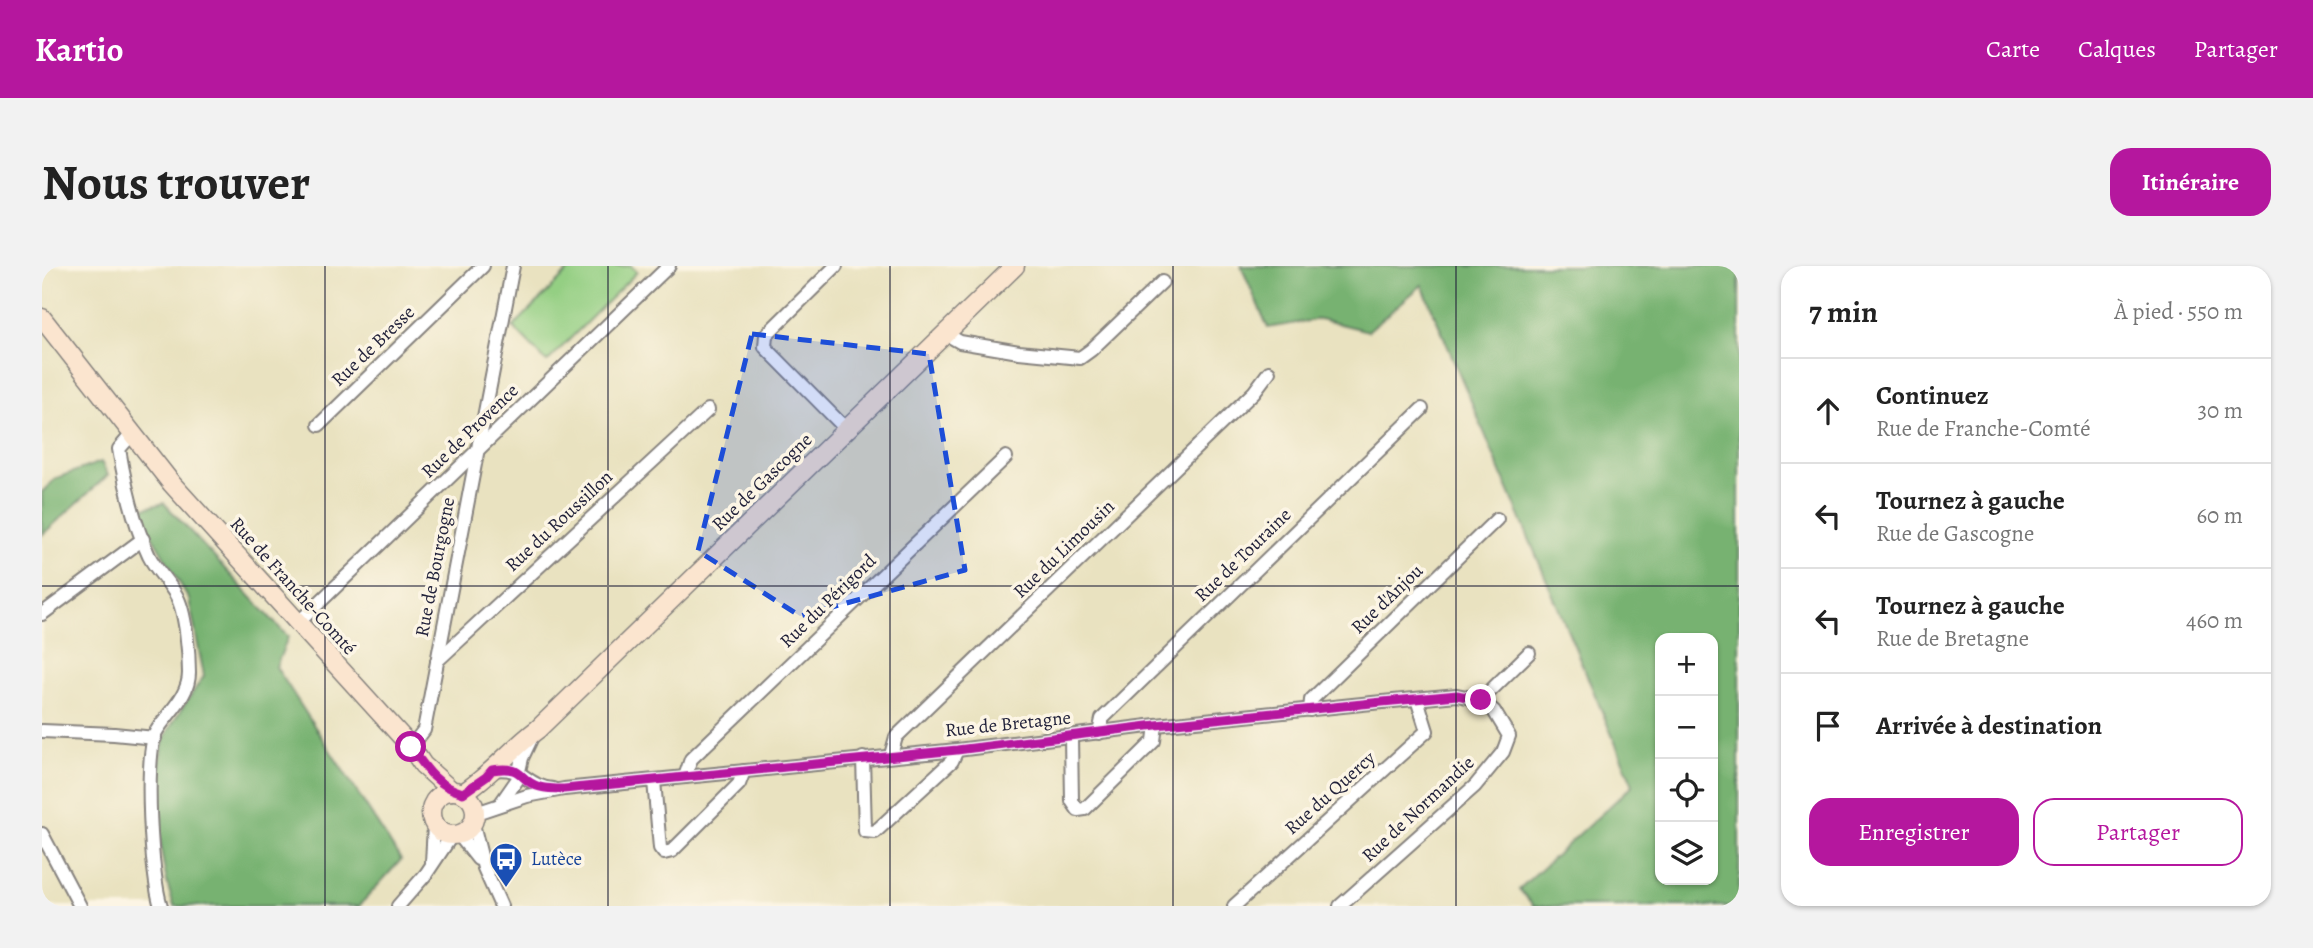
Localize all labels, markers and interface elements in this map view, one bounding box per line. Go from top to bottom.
text: Kartio [35,27,123,72]
text: Carte [1986,33,2040,65]
text: Calques [2078,33,2156,65]
text: Partager [2194,33,2278,65]
button: Itinéraire [2110,148,2271,216]
text: Nous trouver [42,149,310,216]
text: 7 min [1809,292,1878,332]
text: À pied · 550 m [2114,296,2243,327]
street label: Rue de Bresse [326,300,420,392]
street label: Rue de Provence [416,378,524,484]
text: Continuez [1876,378,1989,413]
icon: ahead [1809,392,1847,430]
text: 30 m [2197,395,2243,426]
text: Rue de Franche-Comté [1876,413,2091,444]
street label: Rue de Gascogne [706,427,818,537]
street label: Rue du Roussillon [500,464,618,578]
text: Tournez à gauche [1876,483,2065,518]
street label: Rue du Limousin [1008,494,1120,604]
street label: Rue de Bourgogne [409,495,461,639]
icon: left [1809,497,1847,535]
text: 60 m [2196,500,2243,531]
street label: Rue de Touraine [1189,502,1297,608]
street label: Rue de Franche-Comté [224,511,362,661]
text: Rue de Gascogne [1876,518,2034,549]
street label: Rue du Périgord [774,548,883,654]
street label: Rue d'Anjou [1345,558,1429,640]
text: Tournez à gauche [1876,588,2065,623]
icon: left [1809,602,1847,640]
text: 460 m [2186,605,2243,636]
text: Rue de Bretagne [1876,623,2029,654]
map controls [1655,633,1718,885]
button: + [1655,633,1718,696]
route end [1465,684,1496,715]
button: − [1655,696,1718,759]
street label: Rue de Bretagne [944,704,1072,744]
icon: arrive [1809,707,1847,745]
text: Arrivée à destination [1876,708,2102,743]
route start [395,731,426,762]
street label: Rue du Quercy [1279,745,1381,841]
street label: Rue de Normandie [1356,750,1480,868]
button: locate [1655,759,1718,822]
button: Enregistrer [1809,798,2019,866]
button: Partager [2033,798,2243,866]
button: layers [1655,822,1718,885]
bus stop icon: Lutèce [487,840,525,889]
place label: Lutèce [531,846,582,872]

